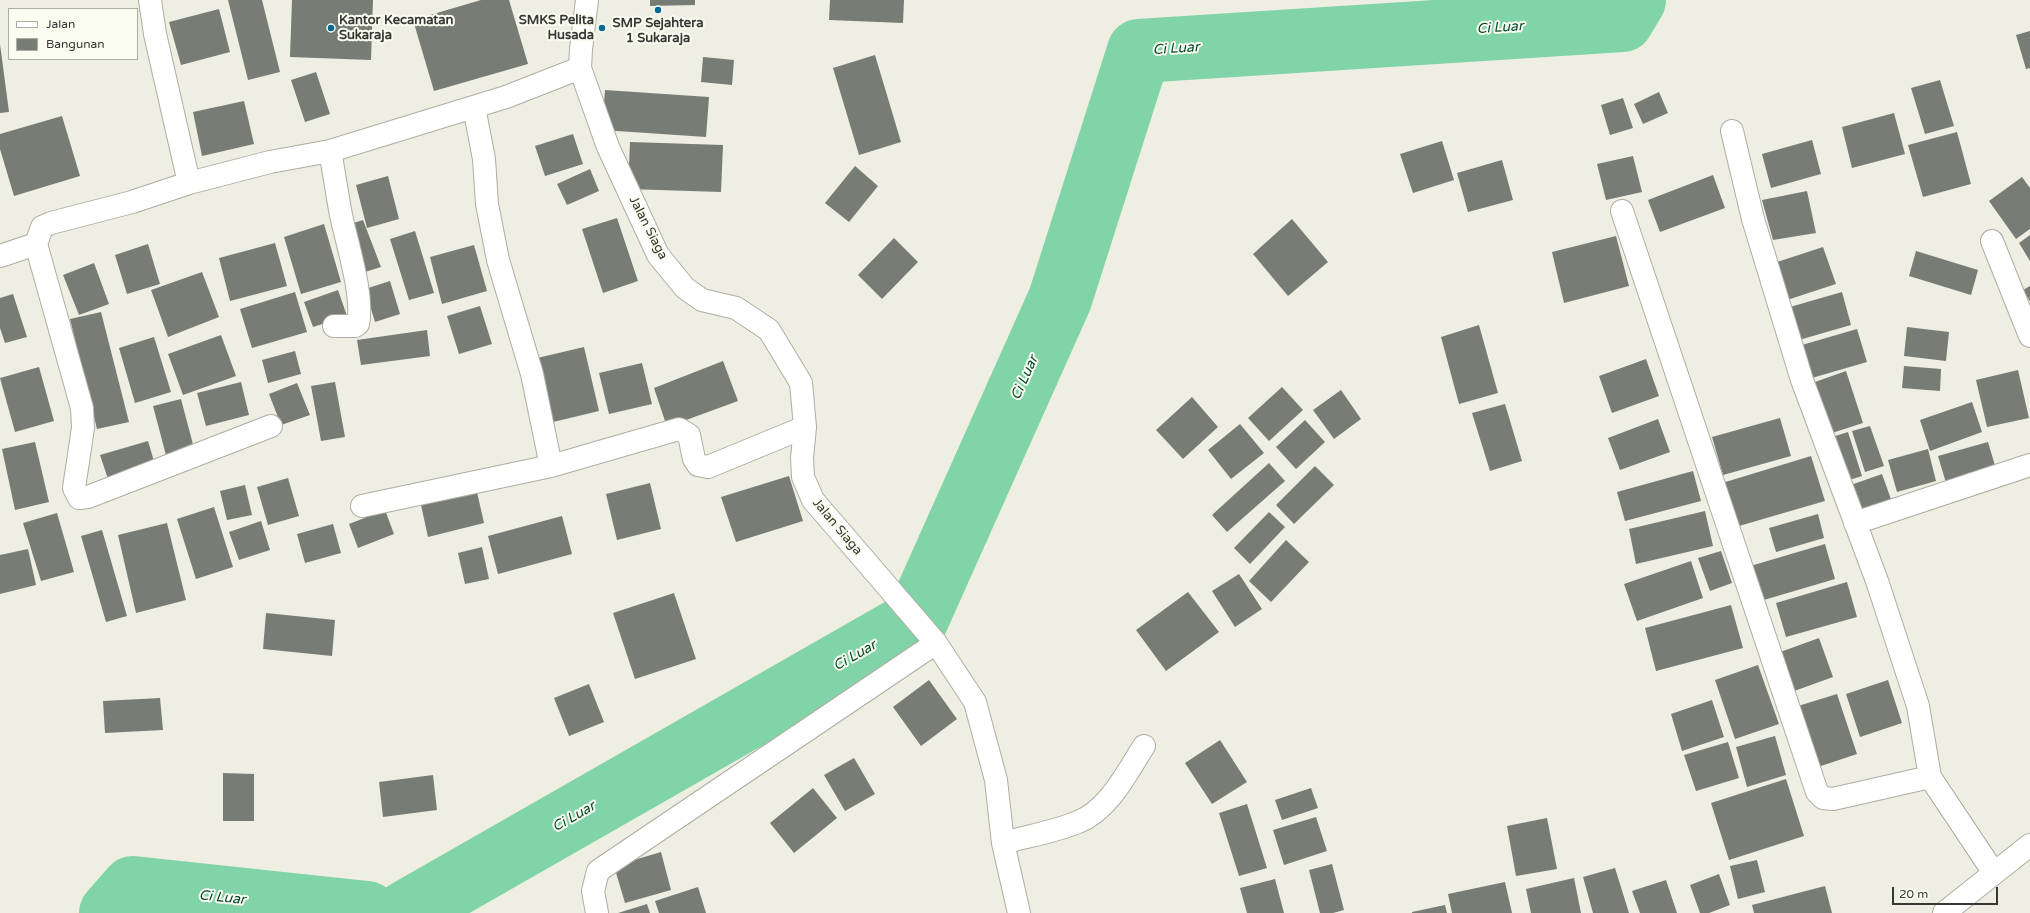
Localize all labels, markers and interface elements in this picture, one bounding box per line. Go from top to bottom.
marker: SMP Sejahtera 1 Sukaraja [653,5,663,15]
legend [8,8,138,60]
place label: Kantor Kecamatan Sukaraja [339,13,453,44]
place label: SMKS Pelita Husada [519,13,594,44]
place label: SMP Sejahtera 1 Sukaraja [613,16,703,47]
text: Jalan [46,17,75,31]
water label: Ci Luar [1476,18,1524,38]
marker: Kantor Kecamatan Sukaraja [326,23,336,33]
marker: SMKS Pelita Husada [597,23,607,33]
text: Bangunan [46,37,105,51]
water label: Ci Luar [1152,39,1200,59]
street label: Jalan Siaga [625,194,671,262]
water label: Ci Luar [1008,353,1042,403]
street label: Jalan Siaga [809,496,865,558]
water label: Ci Luar [831,637,879,675]
water label: Ci Luar [550,798,598,836]
scale bar [1894,879,2000,905]
water label: Ci Luar [198,887,246,909]
text: 20 m [1899,887,1928,901]

